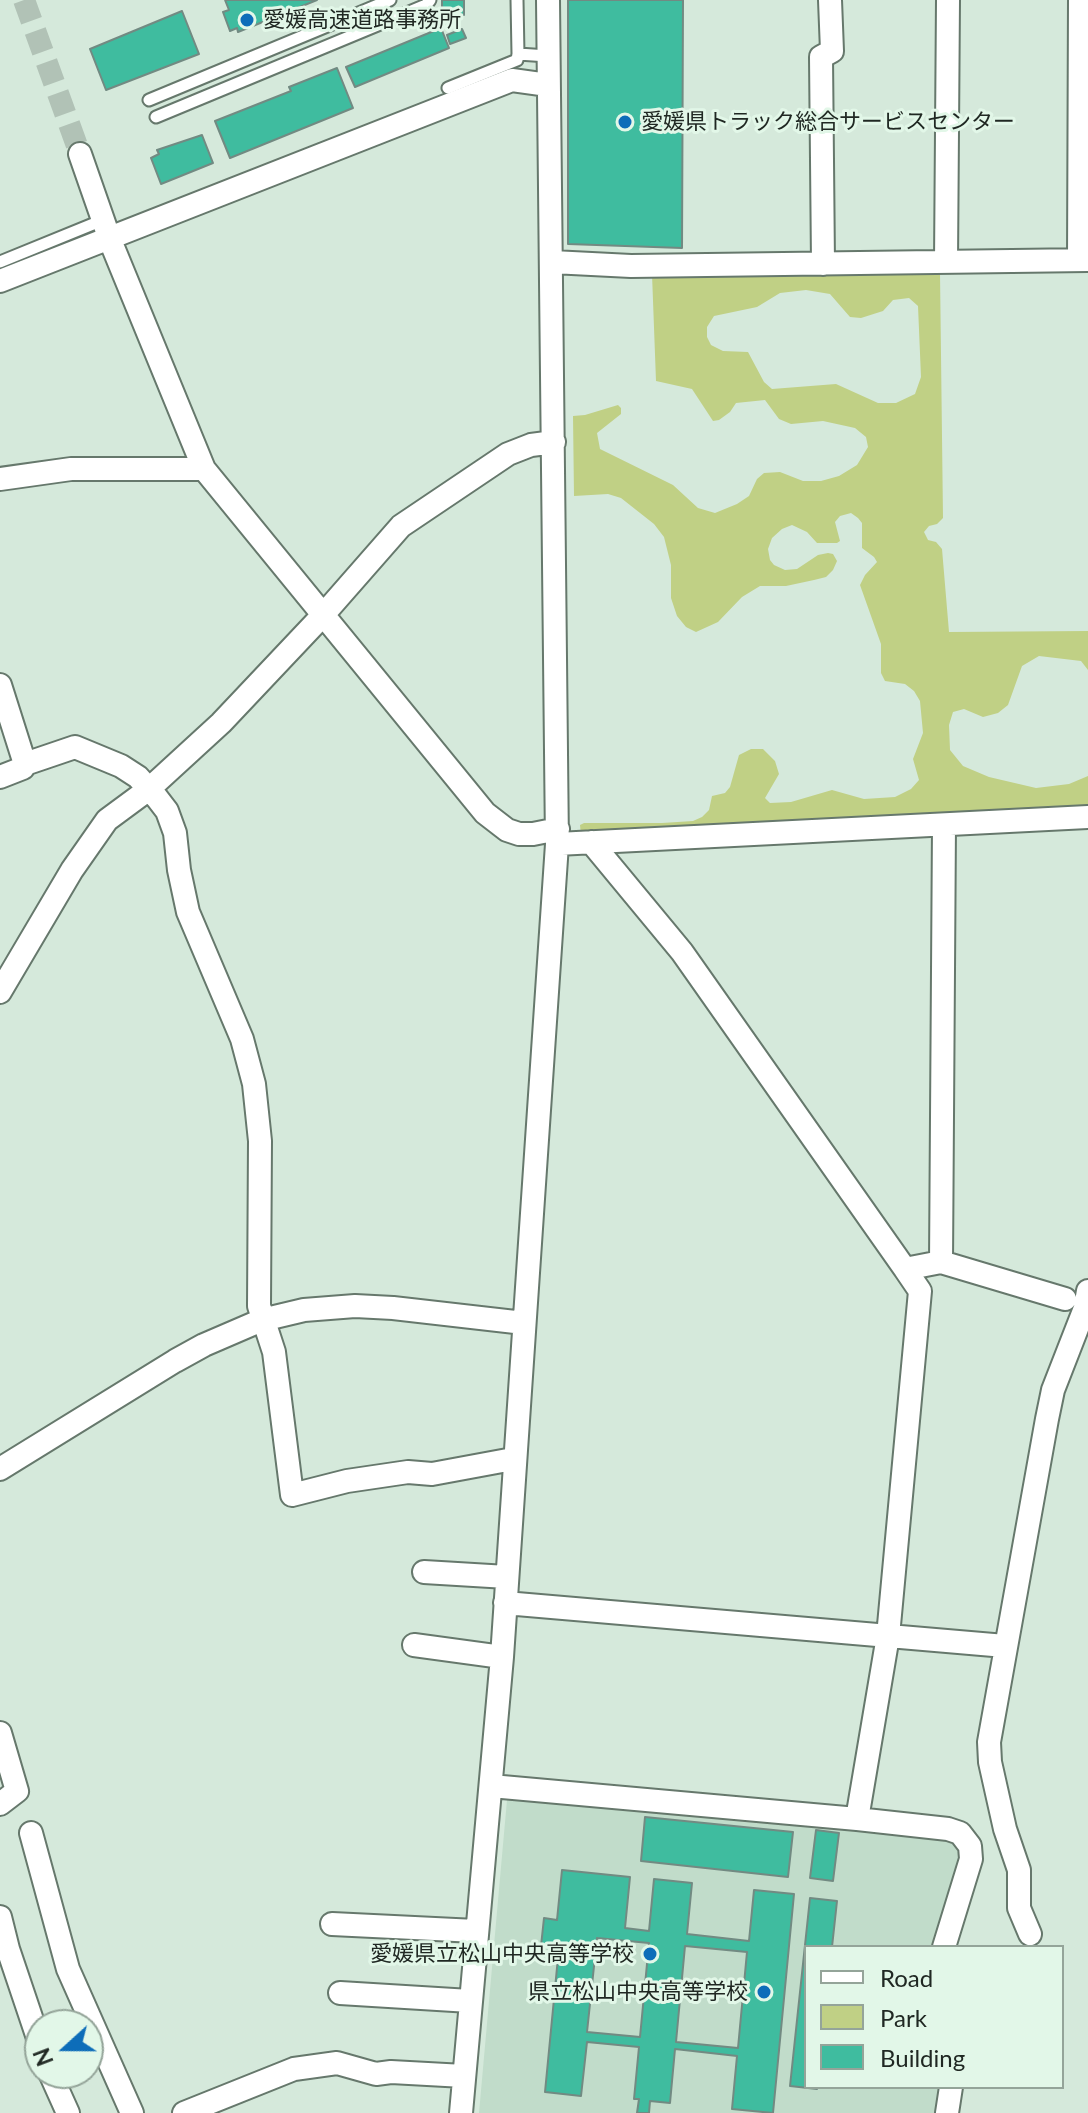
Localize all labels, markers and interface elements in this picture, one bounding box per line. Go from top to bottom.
place label: 愛媛高速道路事務所 [263,7,461,33]
marker: 愛媛高速道路事務所 [238,11,256,29]
place label: 愛媛県トラック総合サービスセンター [641,109,1015,135]
marker: 愛媛県トラック総合サービスセンター [616,113,634,131]
place label: 愛媛県立松山中央高等学校 [370,1941,634,1967]
marker: 愛媛県立松山中央高等学校 [641,1945,659,1963]
legend [804,1945,1064,2089]
text: Road [880,1963,933,1992]
place label: 県立松山中央高等学校 [528,1979,748,2005]
marker: 県立松山中央高等学校 [755,1983,773,2001]
text: Park [880,2003,927,2032]
north arrow [24,2009,104,2089]
text: Building [880,2043,965,2072]
text: N [27,2044,59,2070]

